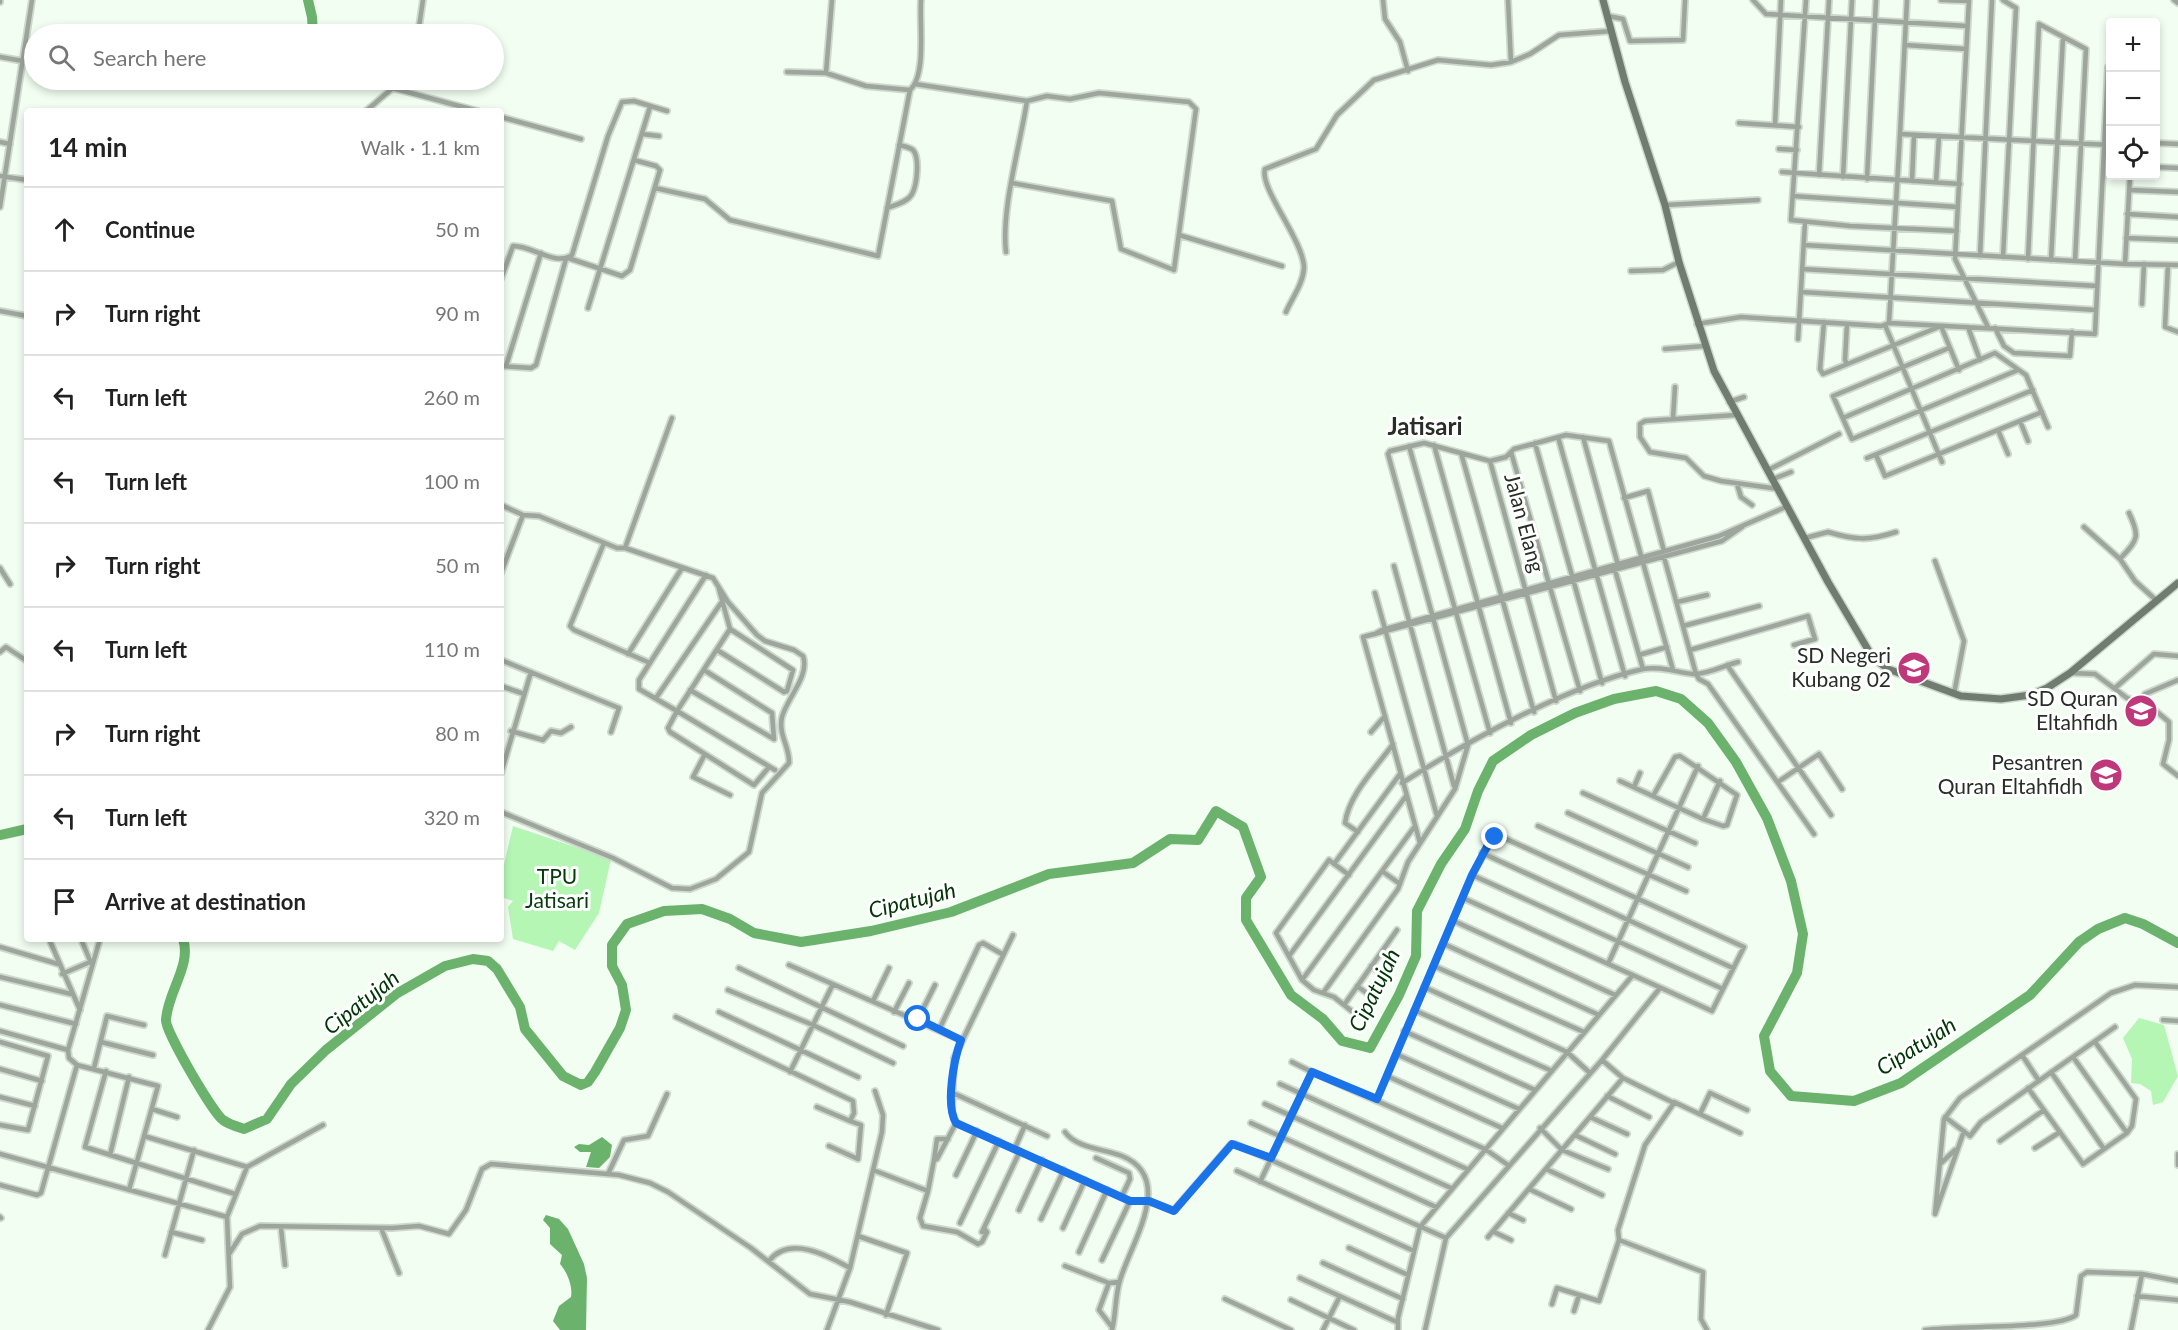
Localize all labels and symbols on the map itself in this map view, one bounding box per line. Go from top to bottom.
district label: Jatisari [1387,411,1463,440]
street label: Jalan Elang [1500,470,1551,575]
place label: SD Negeri Kubang 02 [1791,642,1891,691]
school or university icon: SD Negeri Kubang 02 [1896,650,1932,686]
place label: SD Quran Eltahfidh [2027,685,2118,734]
school or university icon: SD Quran Eltahfidh [2123,693,2159,729]
place label: Pesantren Quran Eltahfidh [1938,749,2083,798]
school or university icon: Pesantren Quran Eltahfidh [2088,757,2124,793]
route end [1481,823,1507,849]
park label: TPU Jatisari [525,863,589,912]
water label: Cipatujah [865,876,958,923]
water label: Cipatujah [1342,944,1405,1036]
water label: Cipatujah [317,964,404,1040]
route start [904,1005,930,1031]
water label: Cipatujah [1871,1011,1961,1081]

